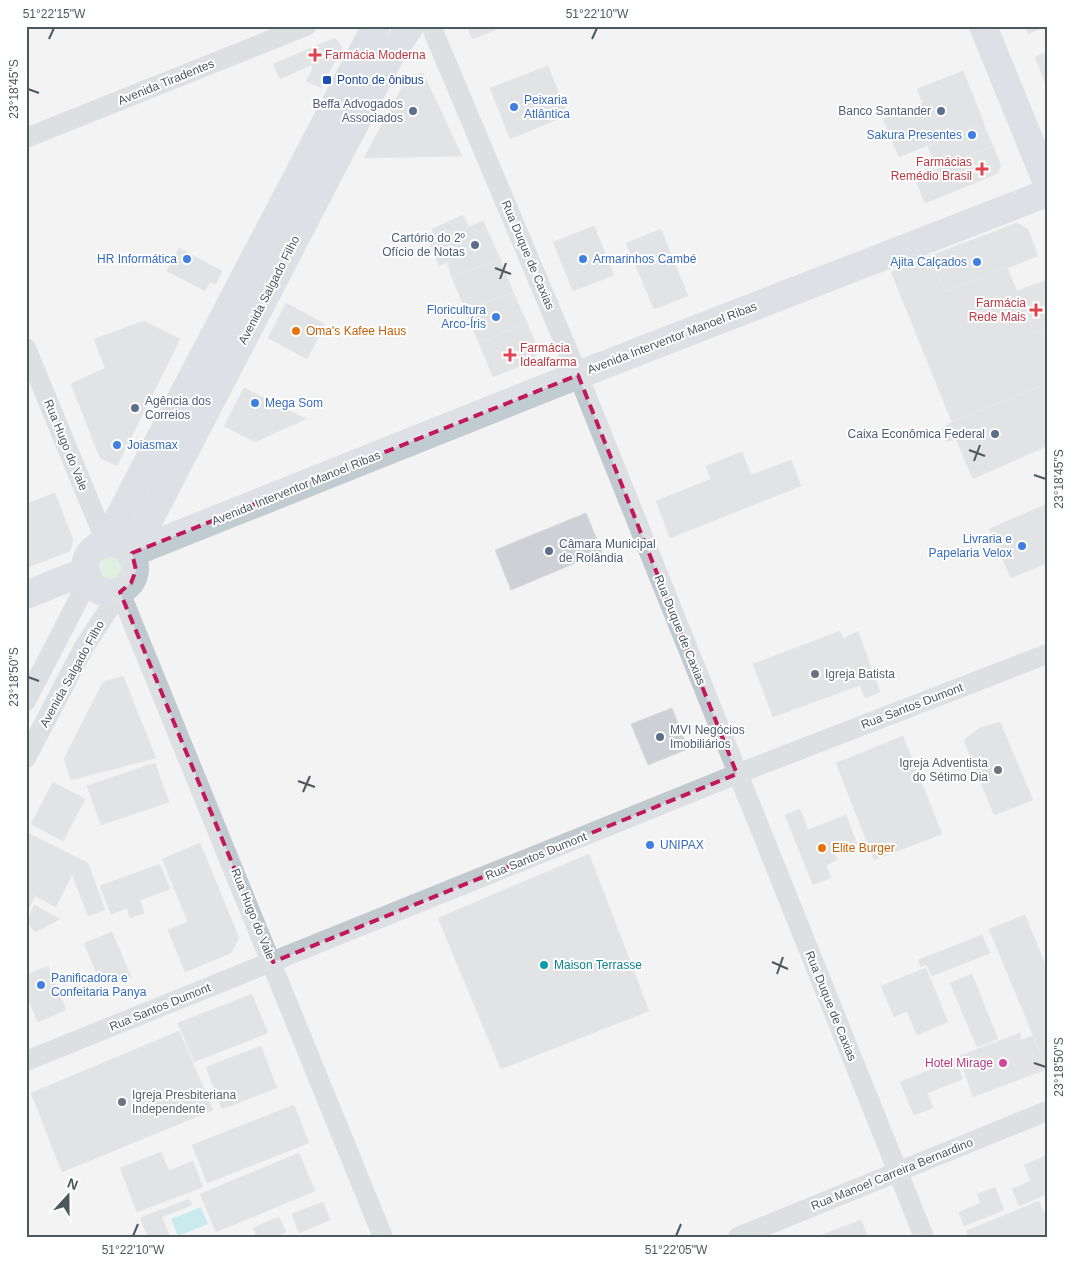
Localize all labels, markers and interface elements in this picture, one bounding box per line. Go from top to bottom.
text: 51°22'15"W [23,7,86,21]
text: 51°22'10"W [566,7,629,21]
place label: Farmácia Moderna [325,48,426,62]
marker: Farmácia Moderna [309,49,321,61]
street label: Avenida Tiradentes [116,56,216,108]
text: 23°18'45"S [7,59,21,119]
place label: Ponto de ônibus [337,73,424,87]
marker: Ponto de ônibus [321,74,333,86]
place label: Peixaria Atlântica [524,93,570,121]
place label: Beffa Advogados Associados [312,97,403,125]
marker: Peixaria Atlântica [508,101,520,113]
place label: Banco Santander [838,104,931,118]
marker: Beffa Advogados Associados [407,105,419,117]
marker: Banco Santander [935,105,947,117]
place label: Sakura Presentes [867,128,962,142]
marker: Sakura Presentes [966,129,978,141]
place label: Farmácias Remédio Brasil [891,155,972,183]
marker: Farmácias Remédio Brasil [976,163,988,175]
street label: Rua Duque de Caxias [499,198,557,312]
place label: Cartório do 2º Ofício de Notas [382,231,466,259]
street label: Avenida Salgado Filho [236,233,303,347]
marker: Cartório do 2º Ofício de Notas [469,239,481,251]
place label: HR Informática [97,252,177,266]
place label: Armarinhos Cambé [593,252,697,266]
marker: HR Informática [181,253,193,265]
marker: Armarinhos Cambé [577,253,589,265]
place label: Ajita Calçados [890,255,967,269]
marker: Ajita Calçados [971,256,983,268]
place label: Farmácia Rede Mais [969,296,1026,324]
street label: Avenida Interventor Manoel Ribas [585,299,759,377]
place label: Floricultura Arco-Íris [427,303,486,331]
marker: Farmácia Rede Mais [1030,304,1042,316]
marker: Floricultura Arco-Íris [490,311,502,323]
place label: Oma's Kafee Haus [306,324,406,338]
marker: Oma's Kafee Haus [290,325,302,337]
place label: Farmácia Idealfarma [520,341,577,369]
marker: Farmácia Idealfarma [504,349,516,361]
place label: Agência dos Correios [145,394,211,422]
place label: Mega Som [265,396,323,410]
street label: Rua Hugo do Vale [41,397,91,493]
marker: Mega Som [249,397,261,409]
marker: Agência dos Correios [129,402,141,414]
place label: Caixa Econômica Federal [848,427,985,441]
marker: Caixa Econômica Federal [989,428,1001,440]
place label: Joiasmax [127,438,178,452]
marker: Joiasmax [111,439,123,451]
street label: Avenida Interventor Manoel Ribas [210,448,382,528]
text: 23°18'45"S [1052,449,1066,509]
place label: Livraria e Papelaria Velox [929,532,1012,560]
place label: Câmara Municipal de Rolândia [559,537,656,565]
marker: Livraria e Papelaria Velox [1016,540,1028,552]
marker: Câmara Municipal de Rolândia [543,545,555,557]
street label: Rua Duque de Caxias [652,573,708,687]
street label: Avenida Salgado Filho [37,618,107,730]
text: 23°18'50"S [7,647,21,707]
place label: Igreja Batista [825,667,895,681]
marker: Igreja Batista [809,668,821,680]
street label: Rua Santos Dumont [859,680,966,732]
place label: MVI Negócios Imobiliários [670,723,745,751]
marker: MVI Negócios Imobiliários [654,731,666,743]
place label: Igreja Adventista do Sétimo Dia [899,756,988,784]
marker: Igreja Adventista do Sétimo Dia [992,764,1004,776]
street label: Rua Santos Dumont [483,829,589,883]
place label: UNIPAX [660,838,704,852]
marker: UNIPAX [644,839,656,851]
place label: Elite Burger [832,841,895,855]
marker: Elite Burger [816,842,828,854]
street label: Rua Hugo do Vale [228,866,278,962]
street label: Rua Duque de Caxias [803,949,859,1063]
place label: Maison Terrasse [554,958,642,972]
marker: Maison Terrasse [538,959,550,971]
place label: Panificadora e Confeitaria Panya [51,971,147,999]
marker: Panificadora e Confeitaria Panya [35,979,47,991]
street label: Rua Santos Dumont [107,980,213,1034]
text: 23°18'50"S [1052,1037,1066,1097]
place label: Hotel Mirage [925,1056,993,1070]
marker: Hotel Mirage [997,1057,1009,1069]
place label: Igreja Presbiteriana Independente [132,1088,236,1116]
marker: Igreja Presbiteriana Independente [116,1096,128,1108]
street label: Rua Manoel Carreira Bernardino [809,1135,975,1213]
north arrow [42,1170,92,1220]
text: N [65,1175,80,1193]
text: 51°22'10"W [102,1243,165,1257]
text: 51°22'05"W [645,1243,708,1257]

